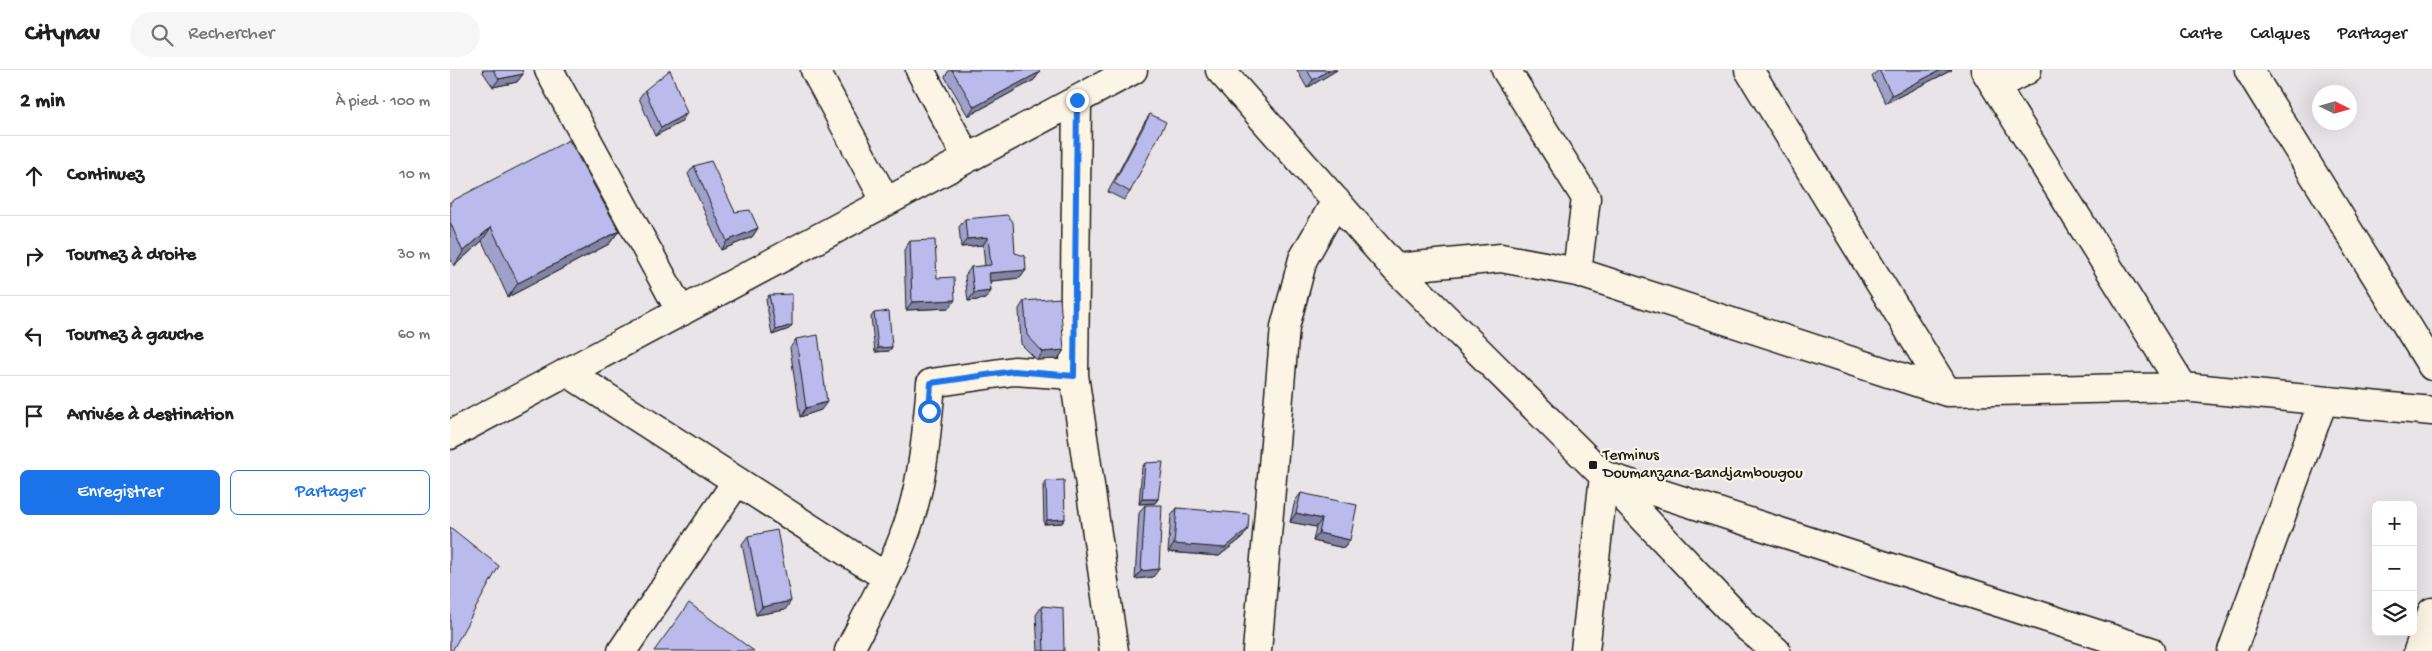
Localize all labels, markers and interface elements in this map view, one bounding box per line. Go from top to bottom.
search box [130,12,480,57]
text: Citynav [25,20,100,49]
icon: search [148,21,176,49]
text: Rechercher [188,23,274,46]
text: Carte [2180,24,2223,45]
text: Calques [2251,24,2309,45]
text: Partager [2337,24,2407,45]
north arrow [2312,85,2357,130]
route end [1066,89,1089,112]
text: 2 min [20,90,65,115]
text: À pied · 100 m [335,93,430,112]
icon: ahead [20,162,48,190]
text: Continuez [67,164,144,187]
text: 10 m [399,166,430,185]
icon: right [20,242,48,270]
text: Tournez à droite [67,244,196,267]
text: 30 m [397,246,430,265]
icon: left [20,322,48,350]
text: Tournez à gauche [67,324,203,347]
text: 60 m [398,326,430,345]
route start [918,400,941,423]
icon: arrive [20,402,48,430]
text: Arrivée à destination [67,404,233,427]
place label: Terminus Doumanzana-Bandjambougou [1602,447,1803,484]
marker: Terminus Doumanzana-Bandjambougou [1587,459,1599,471]
button: Enregistrer [20,470,220,515]
button: Partager [230,470,430,515]
map controls [2372,501,2417,636]
button: + [2372,501,2417,546]
button: − [2372,546,2417,591]
button: layers [2372,591,2417,636]

